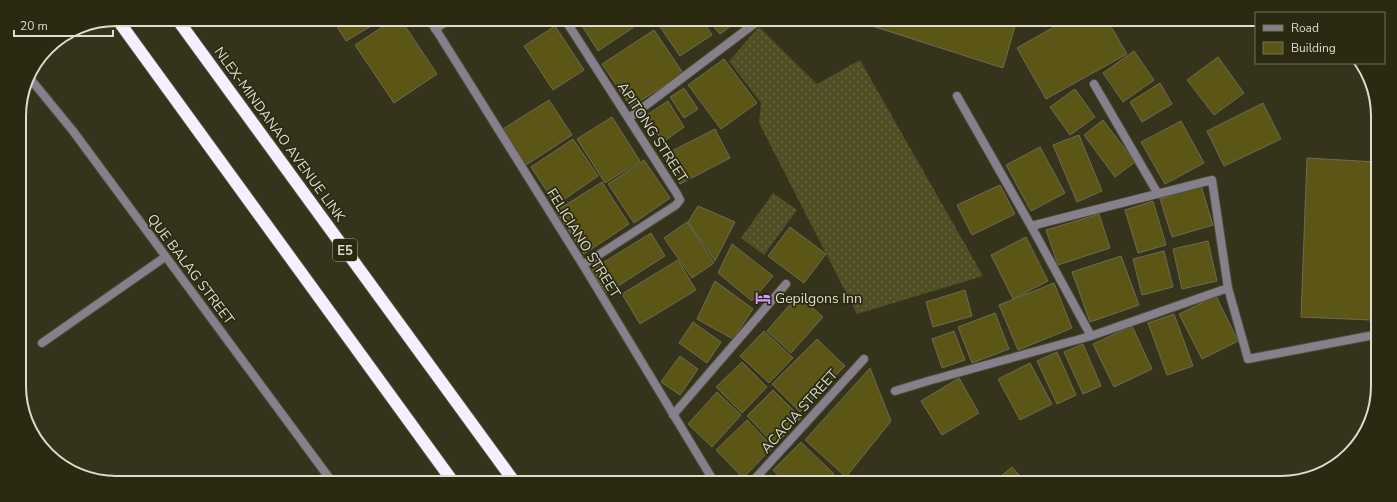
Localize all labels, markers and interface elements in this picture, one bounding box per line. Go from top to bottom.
scale bar [14,12,113,38]
legend [1255,12,1385,64]
text: 20 m [20,18,48,34]
text: Road [1291,20,1319,36]
text: Building [1291,40,1336,56]
street label: NLEX-MINDANAO AVENUE LINK [210,43,350,226]
street label: APITONG STREET [613,78,692,187]
street label: FELICIANO STREET [542,185,625,302]
street label: QUE BALAG STREET [143,210,239,329]
road number: E5 [333,239,357,261]
hotel icon: Gepilgons Inn [754,289,772,307]
place label: Gepilgons Inn [775,289,862,308]
street label: ACACIA STREET [757,365,843,457]

